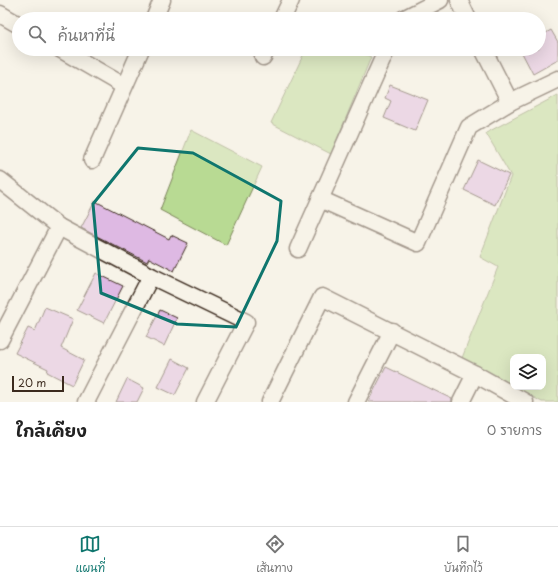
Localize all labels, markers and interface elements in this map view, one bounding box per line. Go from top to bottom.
search box [12,12,546,56]
icon: search [26,23,48,45]
text: ค้นหาที่นี่ [58,23,115,46]
map controls [510,354,546,390]
button: layers [510,354,546,390]
scale bar [12,374,64,393]
text: 20 m [18,374,46,391]
text: ใกล้เคียง [16,417,87,443]
text: 0 รายการ [487,420,542,439]
tab: แผนที่ [76,533,105,576]
tab: เส้นทาง [256,533,293,576]
tab: บันทึกไว้ [444,533,482,576]

